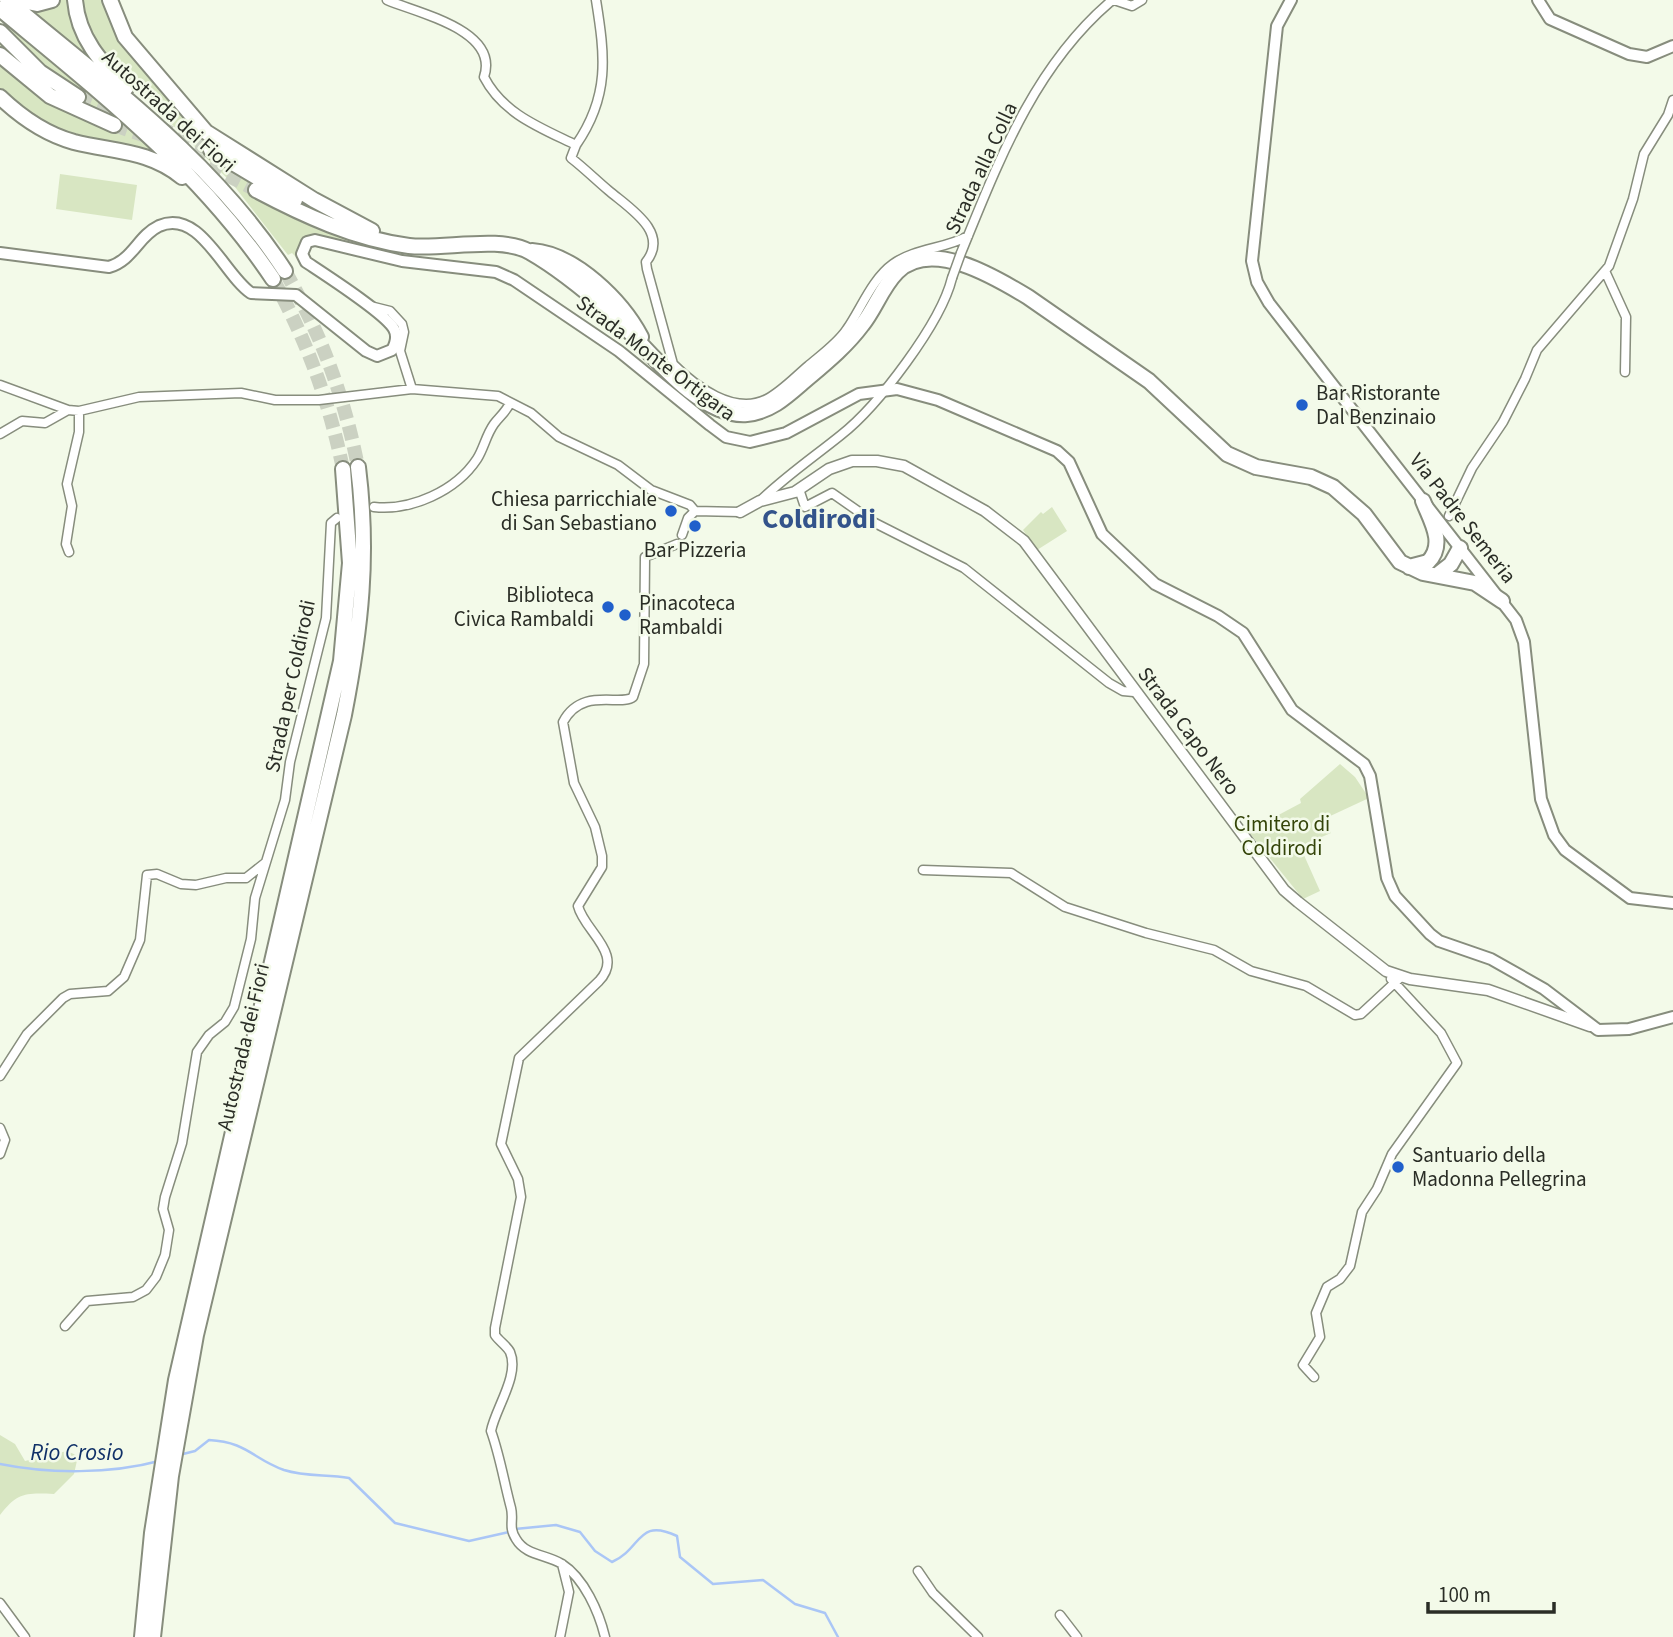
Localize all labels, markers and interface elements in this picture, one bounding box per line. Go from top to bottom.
street label: Autostrada dei Fiori [95,43,243,179]
street label: Strada alla Colla [937,97,1025,239]
street label: Strada Monte Ortigara [570,288,742,428]
place label: Bar Ristorante Dal Benzinaio [1316,378,1440,432]
marker: Bar Ristorante Dal Benzinaio [1294,397,1310,413]
street label: Via Padre Semeria [1402,446,1524,590]
place label: Chiesa parricchiale di San Sebastiano [491,484,657,538]
district label: Coldirodi [762,499,876,539]
marker: Chiesa parricchiale di San Sebastiano [663,503,679,519]
marker: Bar Pizzeria [687,518,703,534]
place label: Bar Pizzeria [644,535,746,565]
place label: Biblioteca Civica Rambaldi [454,580,594,634]
place label: Pinacoteca Rambaldi [639,588,735,642]
street label: Strada per Coldirodi [257,597,323,775]
marker: Biblioteca Civica Rambaldi [600,599,616,615]
marker: Pinacoteca Rambaldi [617,607,633,623]
street label: Strada Capo Nero [1131,661,1247,801]
park label: Cimitero di Coldirodi [1234,809,1330,863]
street label: Autostrada dei Fiori [209,960,277,1134]
place label: Santuario della Madonna Pellegrina [1412,1140,1586,1194]
marker: Santuario della Madonna Pellegrina [1390,1159,1406,1175]
water label: Rio Crosio [30,1436,124,1469]
scale bar [1428,1570,1554,1614]
text: 100 m [1438,1580,1491,1610]

